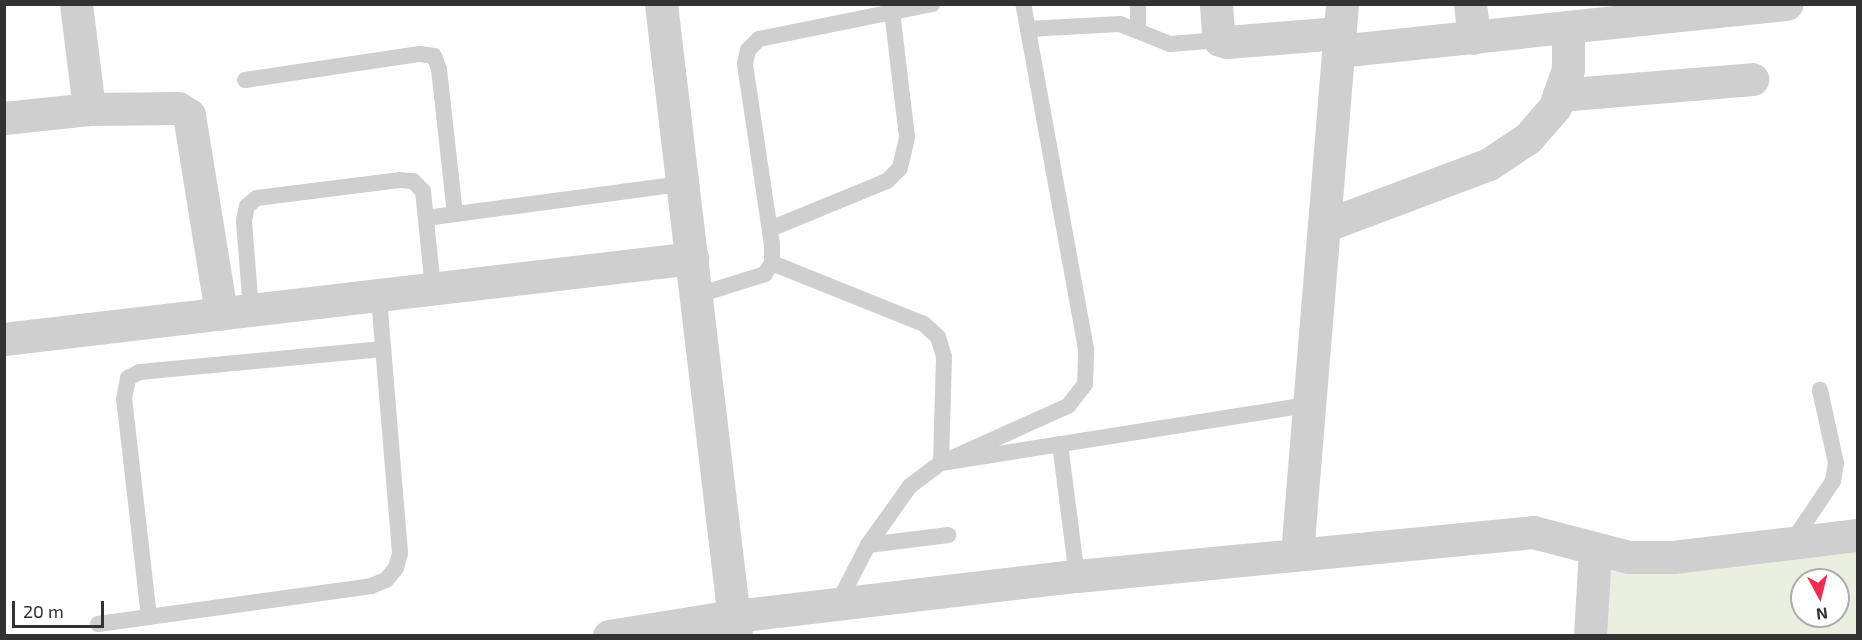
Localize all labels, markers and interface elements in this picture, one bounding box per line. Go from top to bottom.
north arrow [1790,568,1850,628]
scale bar [15,589,106,627]
text: 20 m [23,600,64,622]
text: N [1815,604,1829,625]

